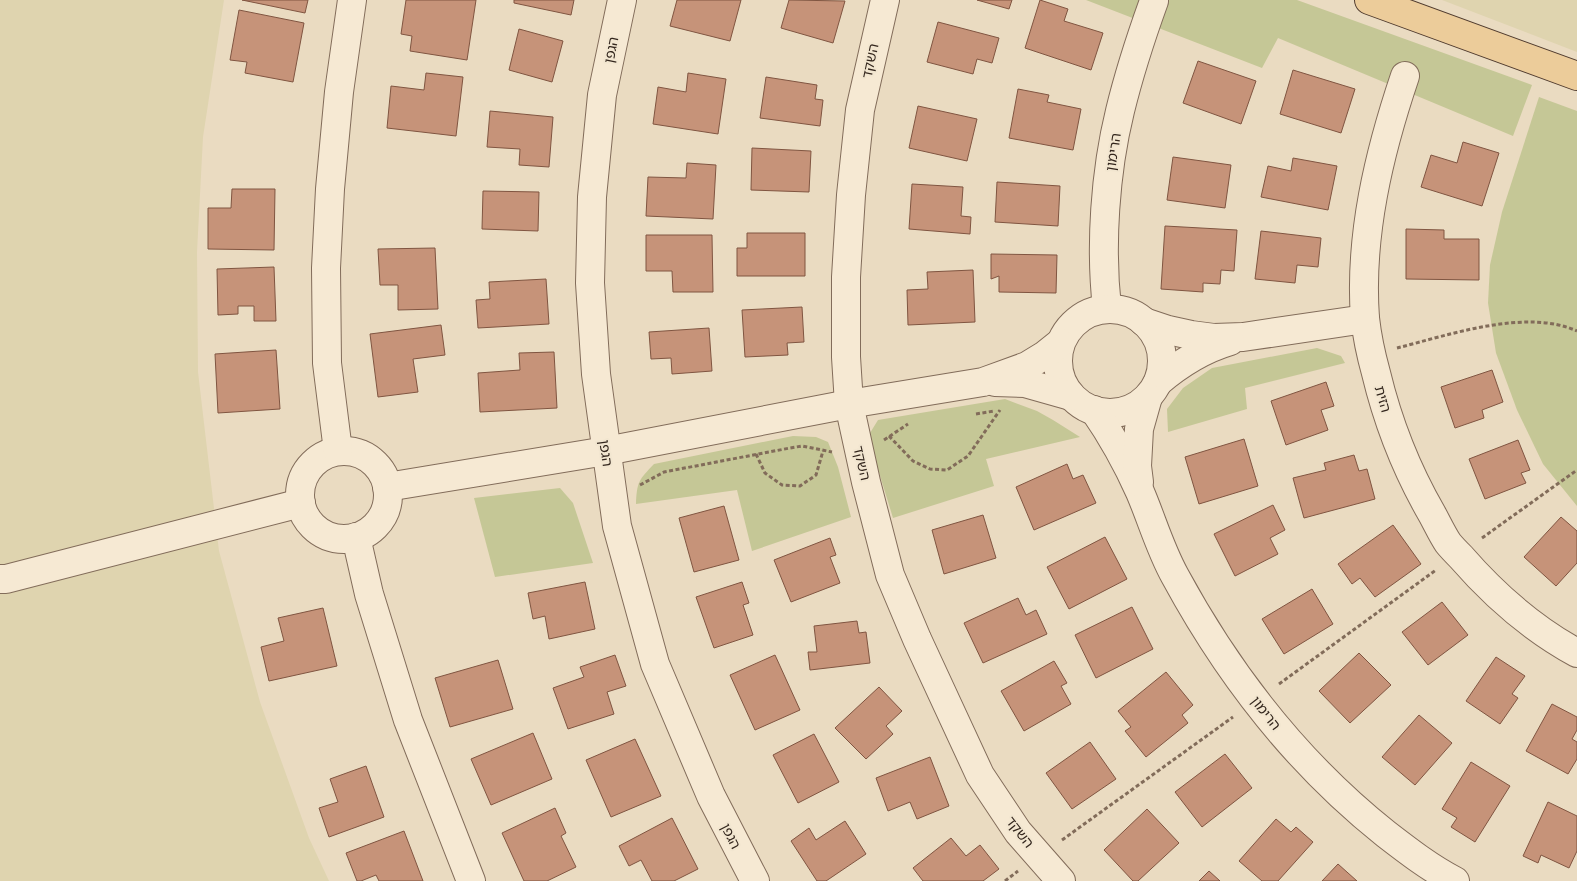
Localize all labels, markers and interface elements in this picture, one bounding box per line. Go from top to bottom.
street label: הגפן [600,35,622,65]
street label: השקד [858,42,882,80]
street label: הרימון [1101,132,1125,172]
street label: הזית [1371,384,1395,414]
street label: הגפן [595,439,617,467]
street label: השקד [849,444,875,482]
street label: הרימון [1247,692,1285,734]
street label: השקד [1002,813,1038,851]
street label: הגפן [717,820,745,852]

